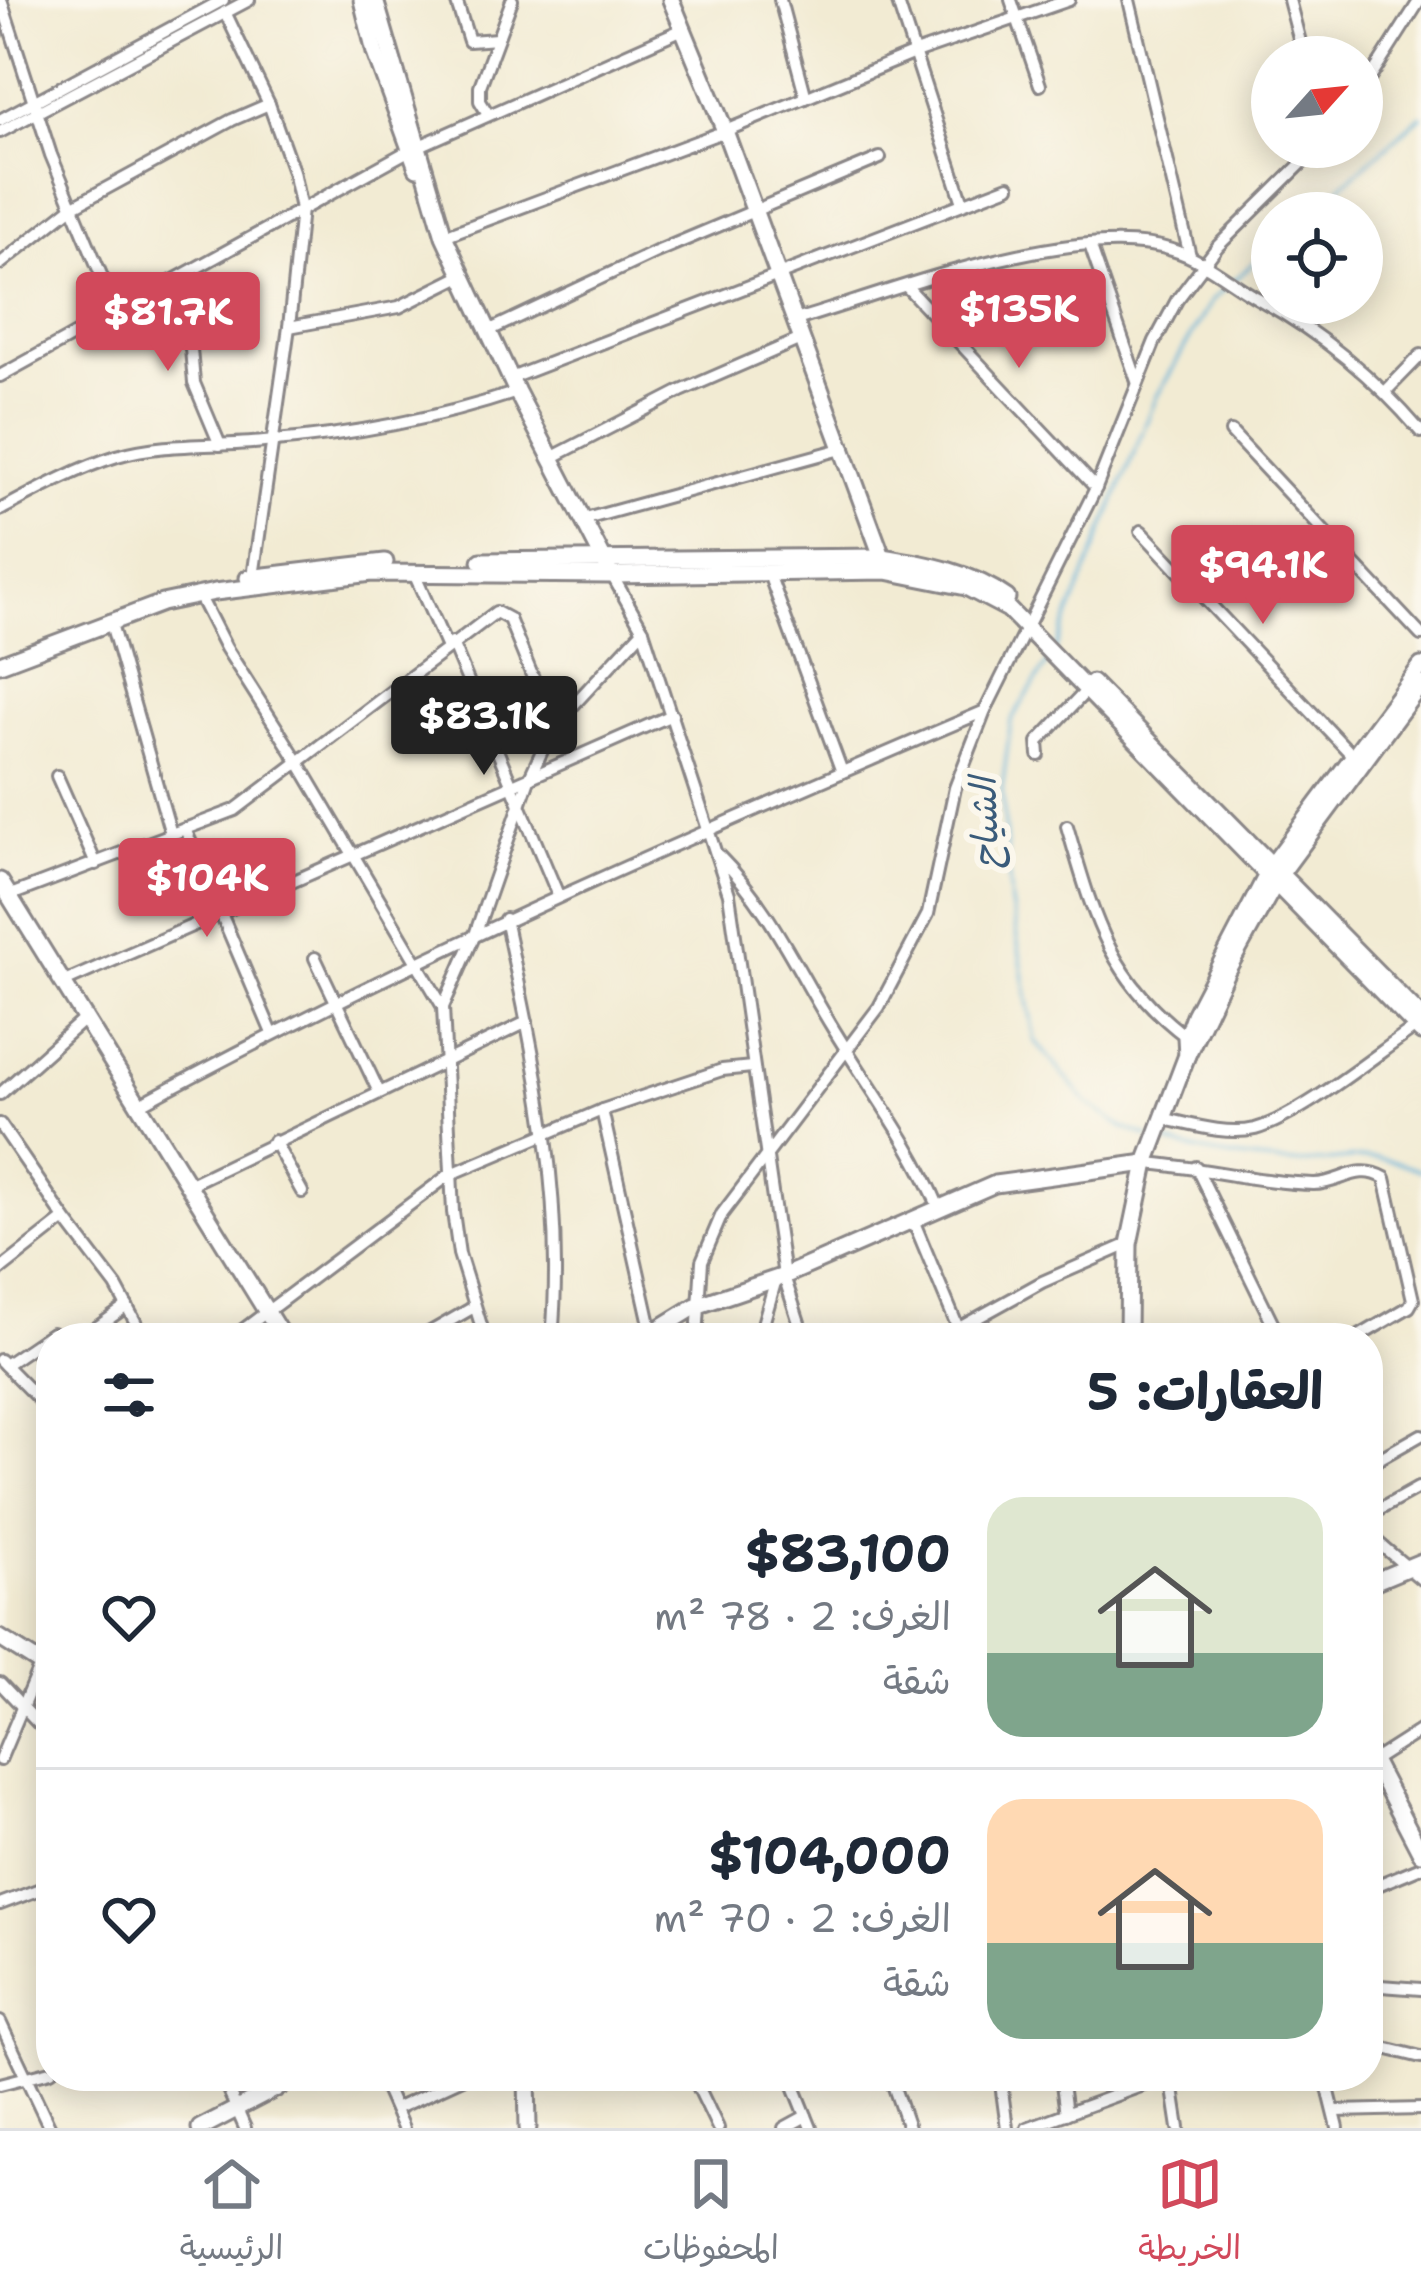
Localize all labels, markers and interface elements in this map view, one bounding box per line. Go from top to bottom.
north arrow [1251,36,1383,168]
map controls [1251,36,1383,324]
button: locate [1251,192,1383,324]
pin: $135K [935,269,1103,371]
pin: $81.7K [70,272,266,374]
text: $135K [959,282,1079,334]
text: $81.7K [103,285,233,337]
pin: $94.1K [1165,525,1361,627]
text: $94.1K [1198,538,1328,590]
pin: $83.1K [386,676,582,778]
text: $83.1K [418,689,550,741]
water label: الشياح [958,771,1011,869]
pin: $104K [123,838,291,940]
text: $104K [145,851,269,903]
text: العقارات: 5 [1087,1357,1323,1425]
icon: filters [96,1362,162,1428]
text: $83,100 [745,1519,951,1587]
icon: home [1083,1545,1227,1689]
icon: heart [96,1584,162,1650]
text: الغرف: 2 · 78 m² [654,1590,951,1642]
text: شقة [883,1654,951,1706]
text: $104,000 [708,1821,951,1889]
icon: home [1083,1847,1227,1991]
icon: heart [96,1886,162,1952]
text: الغرف: 2 · 70 m² [653,1892,951,1944]
text: شقة [883,1956,951,2008]
tab: الرئيسية [180,2151,283,2277]
tab: المحفوظات [643,2151,779,2277]
tab: الخريطة [1138,2151,1241,2277]

